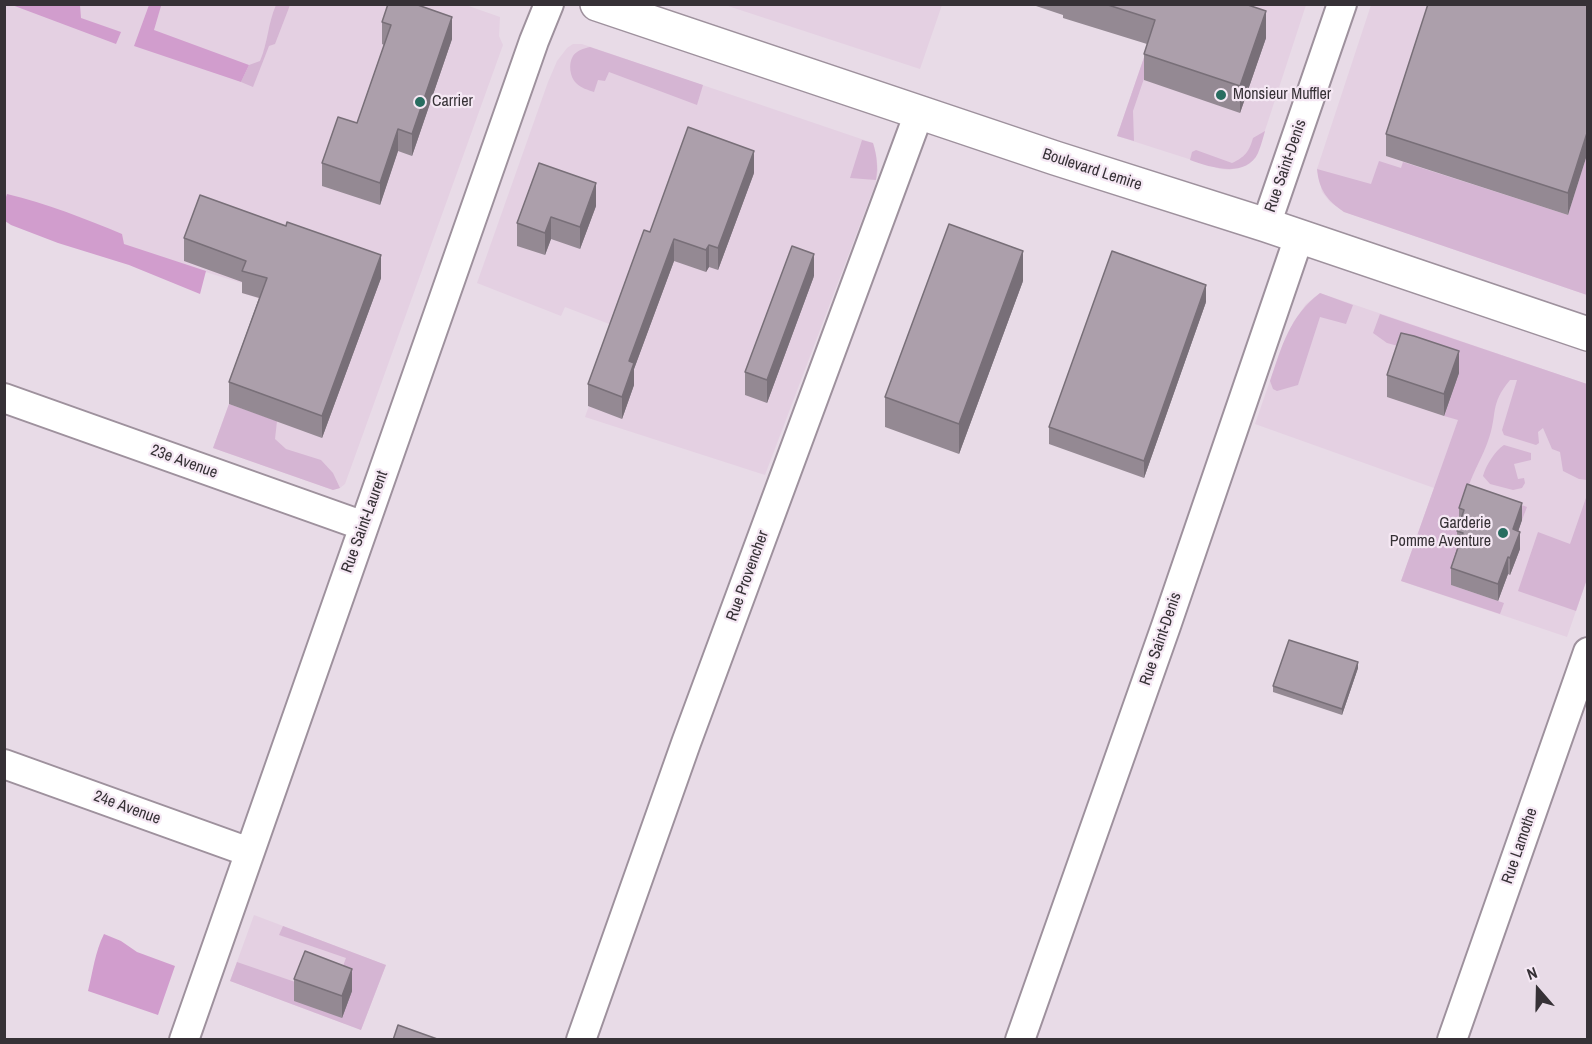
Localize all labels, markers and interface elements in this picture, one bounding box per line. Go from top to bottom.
place label: Monsieur Muffler [1233,85,1331,105]
marker: Monsieur Muffler [1214,88,1228,102]
place label: Carrier [432,92,473,112]
marker: Carrier [413,95,427,109]
street label: Rue Saint-Denis [1261,117,1311,215]
street label: Boulevard Lemire [1040,145,1144,195]
street label: 23e Avenue [148,441,220,483]
street label: Rue Saint-Laurent [338,468,392,576]
place label: Garderie Pomme Aventure [1390,514,1491,552]
marker: Garderie Pomme Aventure [1496,526,1510,540]
street label: Rue Provencher [723,528,773,624]
street label: Rue Saint-Denis [1136,590,1186,688]
street label: 24e Avenue [91,787,163,829]
street label: Rue Lamothe [1498,806,1542,886]
north arrow [1508,960,1568,1020]
text: N [1524,961,1540,985]

